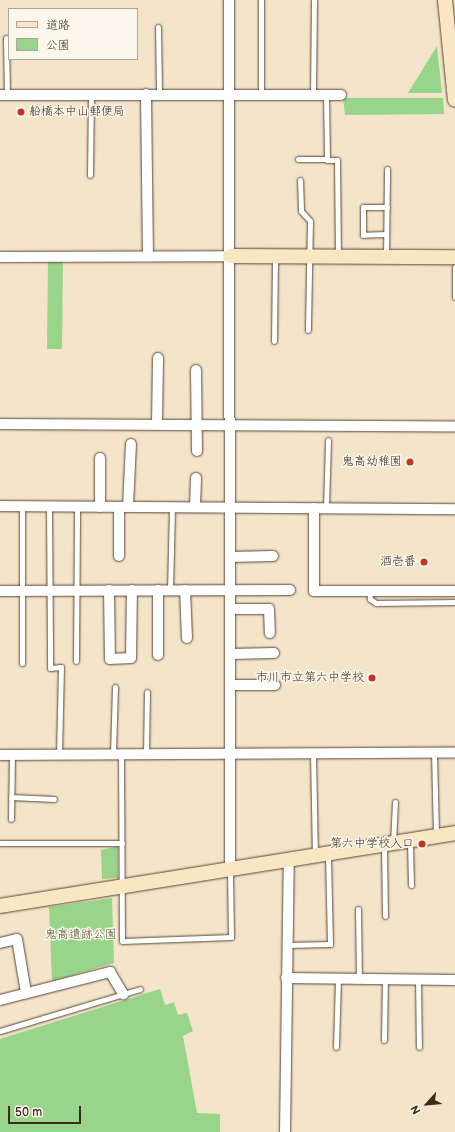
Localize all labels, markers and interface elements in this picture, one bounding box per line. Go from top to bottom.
legend [8,8,138,60]
text: 道路 [46,18,70,33]
text: 公園 [46,38,70,53]
place label: 船橋本中山郵便局 [29,105,125,119]
marker: 船橋本中山郵便局 [16,107,26,117]
place label: 鬼高幼稚園 [342,455,402,469]
marker: 鬼高幼稚園 [405,457,415,467]
place label: 酒壱番 [380,555,416,569]
marker: 酒壱番 [419,557,429,567]
place label: 市川市立第六中学校 [256,671,364,685]
marker: 市川市立第六中学校 [367,673,377,683]
place label: 第六中学校入口 [330,837,414,851]
marker: 第六中学校入口 [417,839,427,849]
park label: 鬼高遺跡公園 [45,928,117,942]
north arrow [407,1084,447,1124]
scale bar [10,1098,83,1124]
text: N [408,1103,424,1116]
text: 50 m [15,1105,42,1120]

